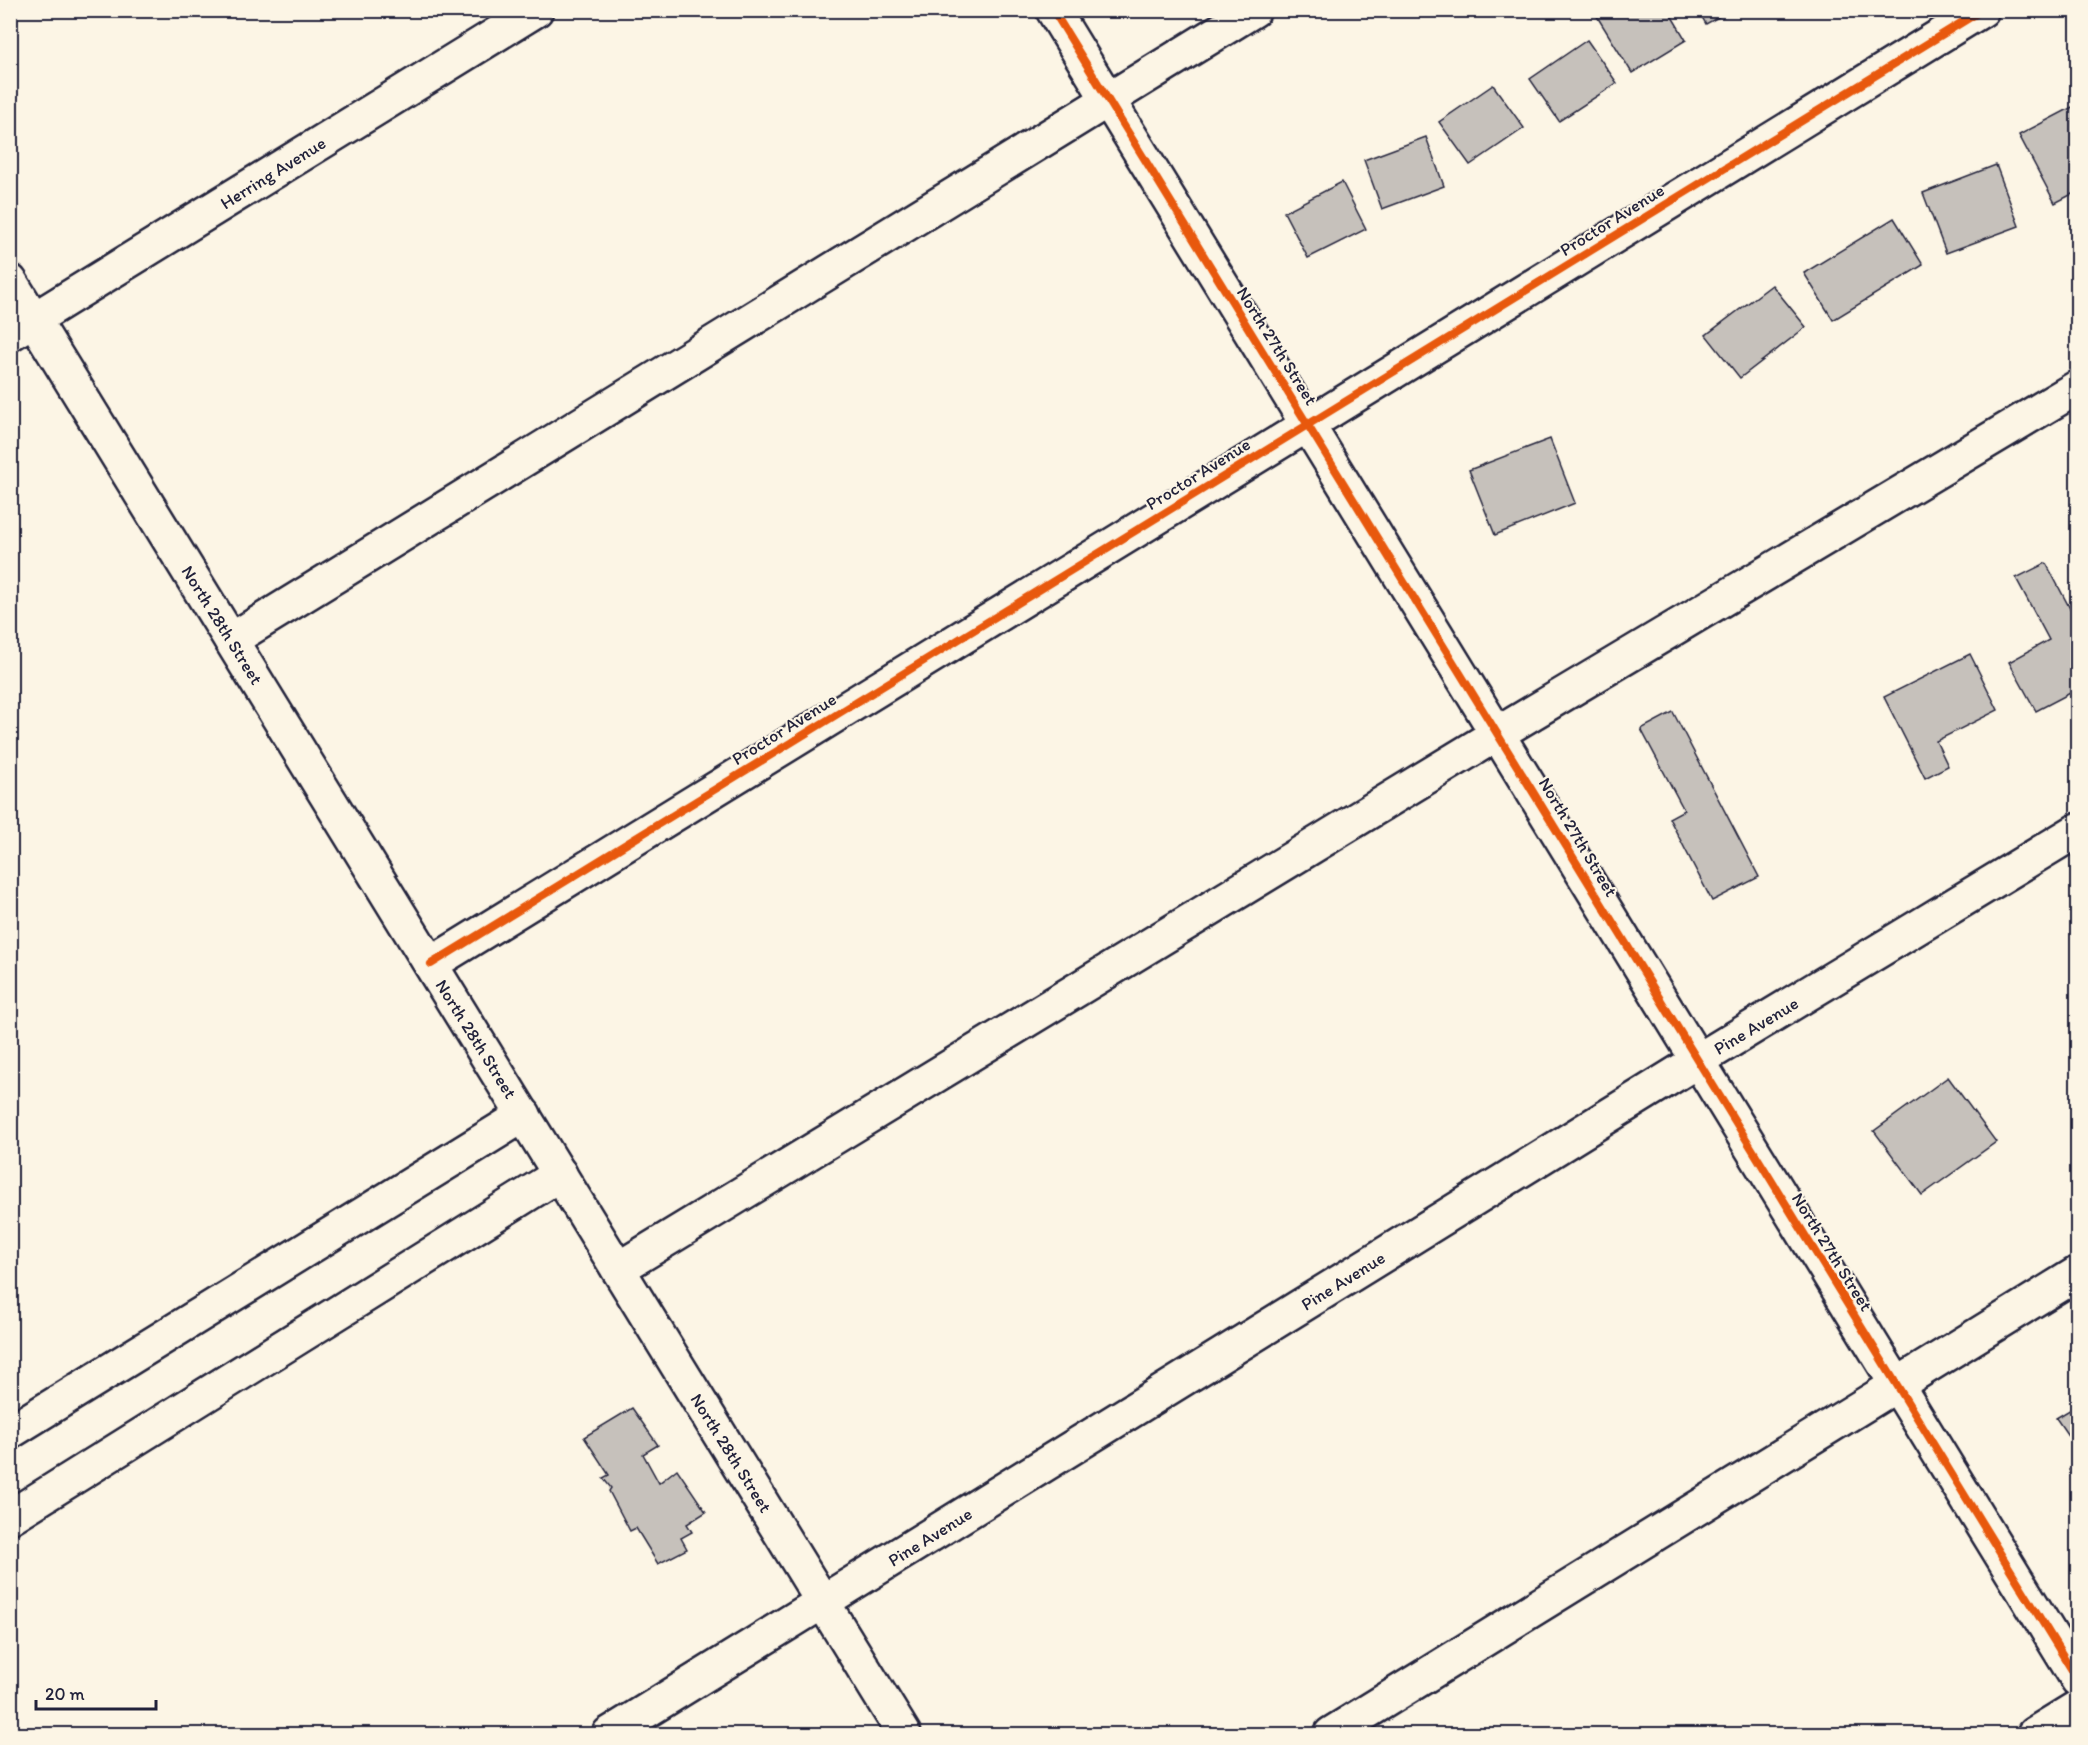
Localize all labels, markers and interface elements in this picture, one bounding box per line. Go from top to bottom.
street label: Herring Avenue [216,132,330,214]
street label: Proctor Avenue [1556,179,1668,261]
street label: North 27th Street [1232,283,1322,409]
street label: Proctor Avenue [1142,433,1254,515]
street label: North 28th Street [177,561,268,689]
street label: Proctor Avenue [728,688,840,770]
street label: North 27th Street [1534,773,1622,901]
street label: North 28th Street [431,975,522,1103]
street label: Pine Avenue [1710,992,1802,1060]
street label: North 27th Street [1787,1189,1877,1315]
street label: Pine Avenue [1297,1247,1389,1315]
street label: North 28th Street [686,1389,777,1517]
street label: Pine Avenue [884,1503,976,1571]
scale bar [36,1673,156,1711]
text: 20 m [45,1683,85,1705]

